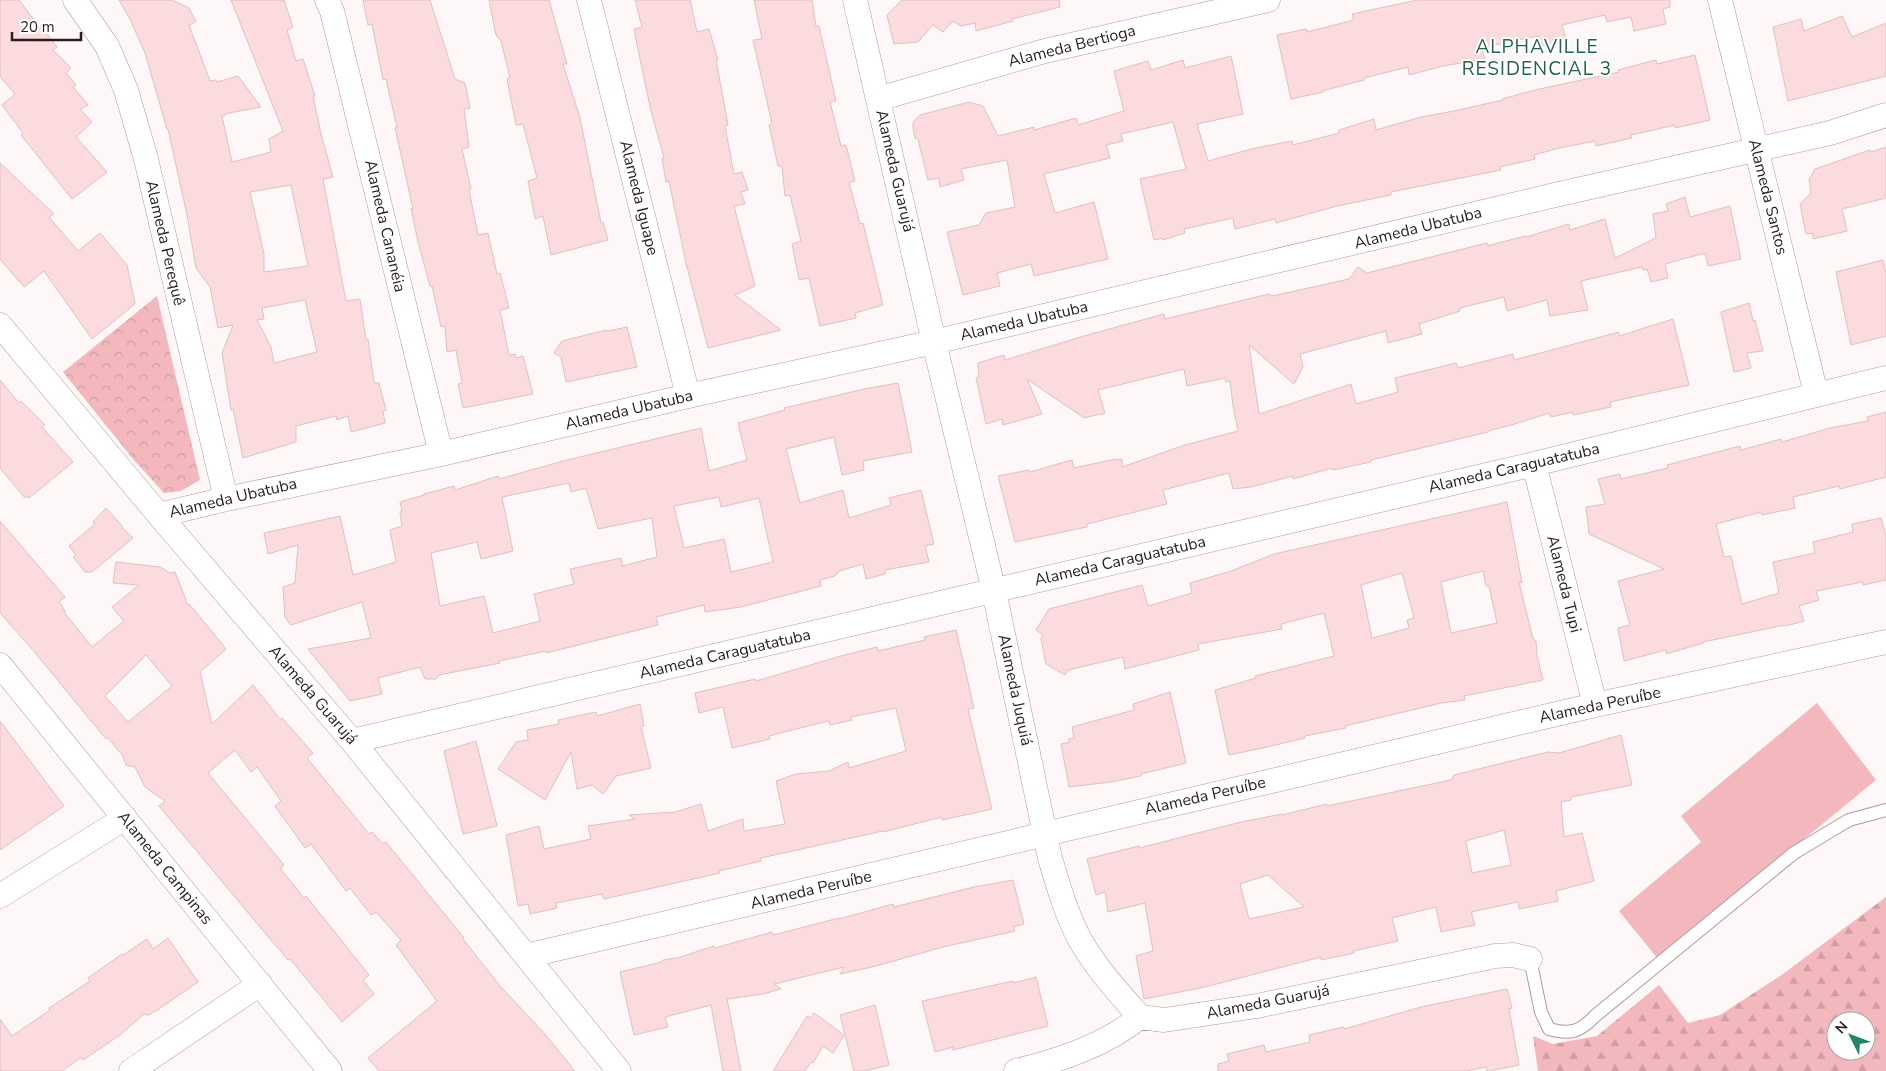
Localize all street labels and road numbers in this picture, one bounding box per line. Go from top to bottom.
street label: Alameda Bertioga [1006,20,1138,72]
street label: Alameda Guarujá [870,108,920,234]
street label: Alameda Santos [1743,137,1793,257]
street label: Alameda Iguape [614,138,664,258]
street label: Alameda Cananéia [359,158,411,294]
street label: Alameda Perequê [140,178,190,308]
street label: Alameda Ubatuba [1352,201,1484,255]
street label: Alameda Ubatuba [958,296,1090,346]
street label: Alameda Ubatuba [563,385,695,435]
street label: Alameda Caraguatatuba [1426,438,1602,498]
street label: Alameda Ubatuba [167,473,299,523]
street label: Alameda Caraguatatuba [1032,531,1208,591]
street label: Alameda Tupi [1541,533,1587,635]
street label: Alameda Caraguatatuba [637,624,813,684]
street label: Alameda Juquiá [992,632,1038,748]
street label: Alameda Guarujá [264,641,362,749]
street label: Alameda Peruíbe [1537,681,1663,729]
street label: Alameda Peruíbe [1142,771,1268,821]
street label: Alameda Campinas [112,807,218,929]
street label: Alameda Peruíbe [748,865,874,915]
street label: Alameda Guarujá [1205,979,1331,1025]

